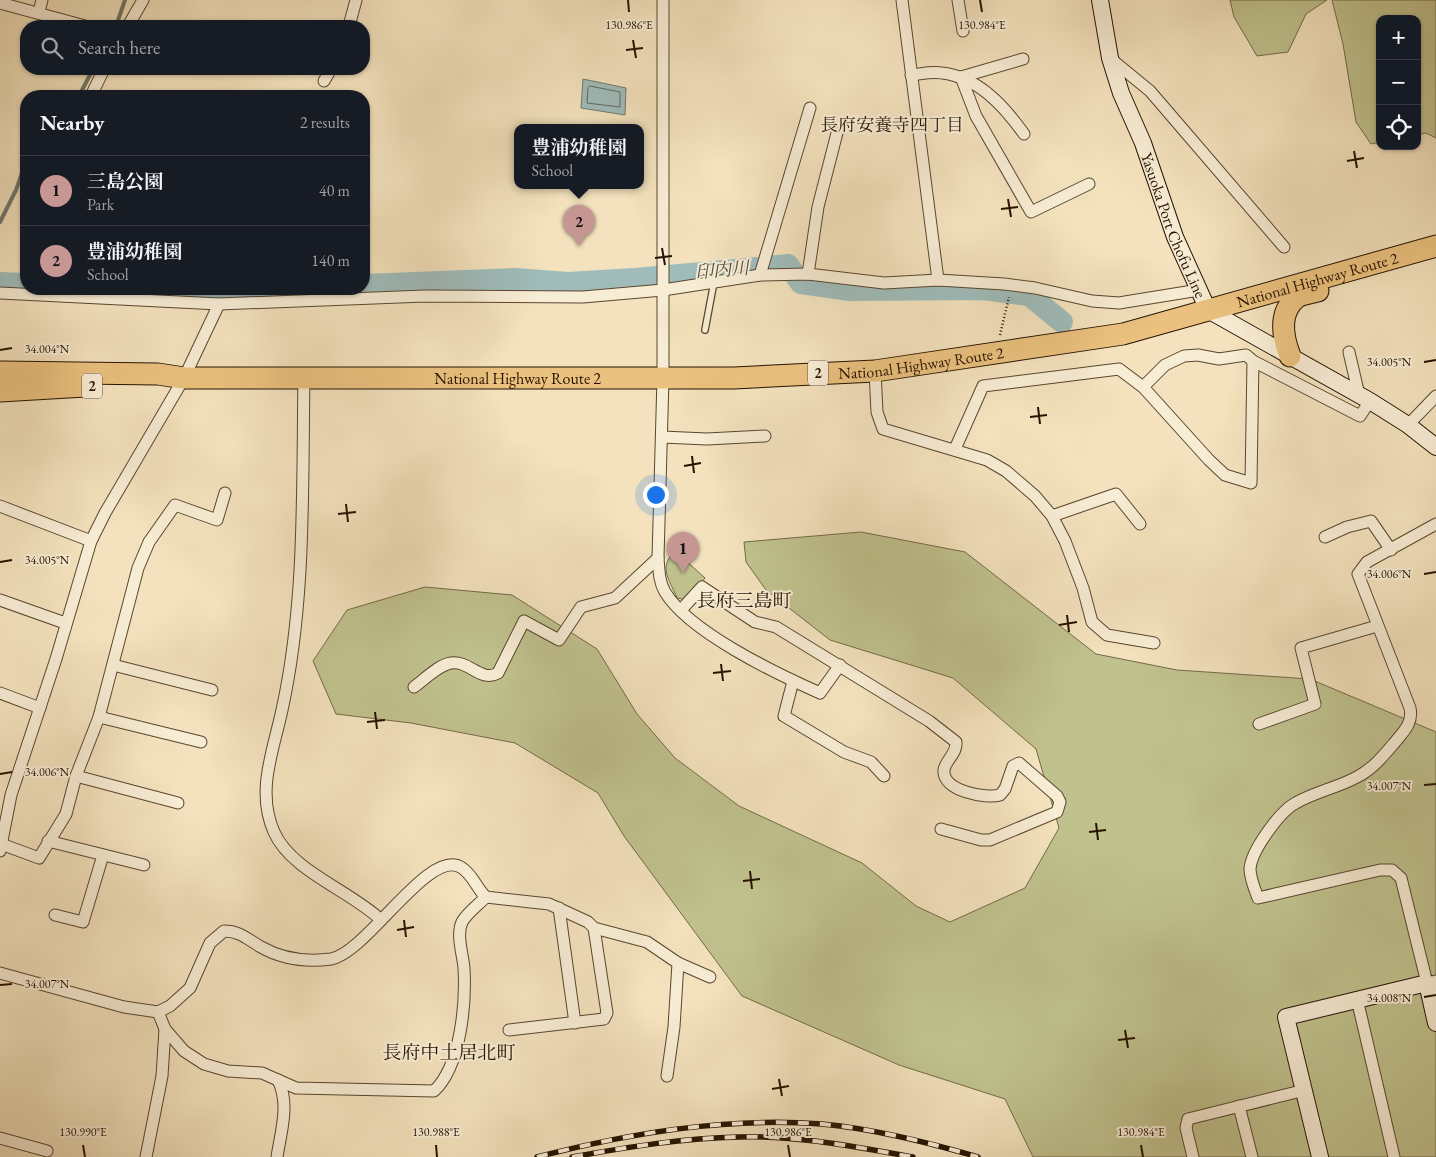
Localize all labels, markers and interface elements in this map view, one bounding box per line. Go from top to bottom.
map controls [1376,15,1421,150]
button: + [1376,15,1421,60]
text: 130.986°E [605,17,653,33]
text: 130.984°E [958,17,1006,33]
search box [20,20,370,75]
icon: search [38,34,66,62]
text: Search here [78,35,160,60]
button: − [1376,60,1421,105]
button: locate [1376,105,1421,150]
text: Nearby [40,109,104,136]
text: 2 results [300,112,350,133]
district label: 長府安養寺四丁目 [820,113,964,136]
popup [514,124,644,189]
text: 豊浦幼稚園 [531,135,627,160]
street label: Yasuoka Port Chofu Line [1136,150,1211,301]
text: School [531,160,573,181]
text: 三島公園 [87,169,163,194]
text: 1 [52,180,60,201]
text: 40 m [319,180,350,201]
text: Park [87,194,114,215]
pin: 2 [563,205,595,246]
text: 豊浦幼稚園 [87,239,182,264]
street label: National Highway Route 2 [1234,247,1401,313]
text: 2 [52,250,60,271]
text: 140 m [311,250,350,271]
water label: 印内川 [694,256,752,283]
text: School [87,264,129,285]
text: 34.004°N [25,341,70,357]
street label: National Highway Route 2 [838,342,1005,384]
text: 34.005°N [1367,354,1412,370]
road number: 2 [808,360,828,386]
street label: National Highway Route 2 [434,368,601,389]
road number: 2 [82,374,102,398]
your location [643,482,669,508]
pin: 1 [667,532,699,573]
text: 34.005°N [25,552,70,568]
text: 34.006°N [1367,566,1412,582]
district label: 長府三島町 [696,588,792,613]
text: 34.006°N [25,764,70,780]
text: 34.007°N [1367,778,1412,794]
text: 34.007°N [25,976,70,992]
text: 34.008°N [1367,990,1412,1006]
district label: 長府中土居北町 [382,1040,516,1065]
text: 130.990°E [59,1124,107,1140]
text: 130.988°E [412,1124,460,1140]
text: 130.986°E [764,1124,812,1140]
text: 130.984°E [1117,1124,1165,1140]

